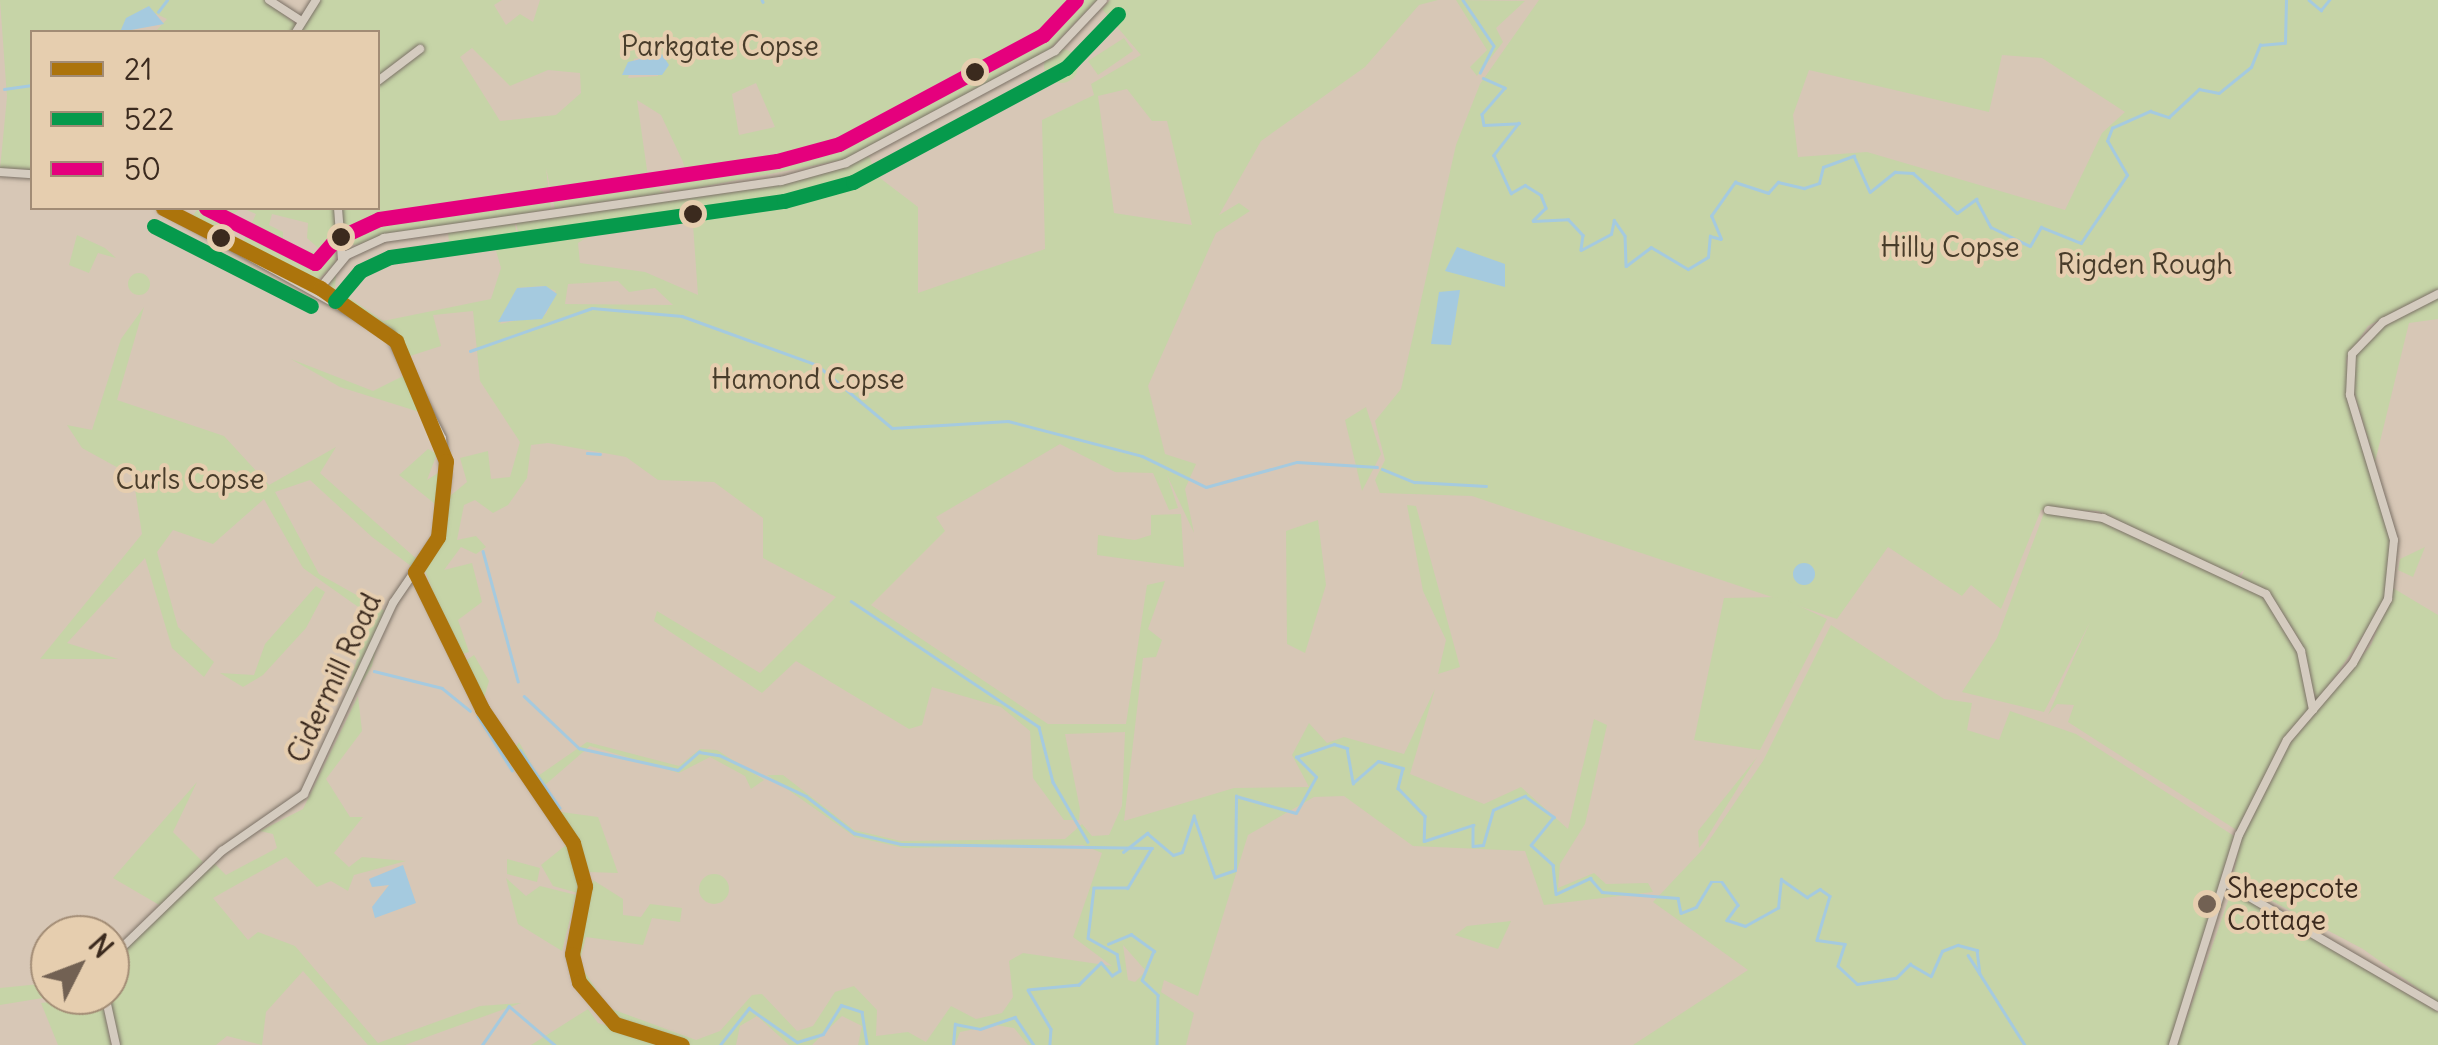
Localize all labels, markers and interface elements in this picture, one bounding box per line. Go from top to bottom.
park label: Parkgate Copse [621,29,819,63]
legend [30,30,380,210]
text: 21 [124,50,152,88]
unlabelled marker [965,62,985,82]
text: 522 [124,100,174,138]
text: 50 [124,150,161,188]
unlabelled marker [683,204,703,224]
unlabelled marker [331,227,351,247]
unlabelled marker [211,228,231,248]
park label: Hilly Copse [1880,230,2020,264]
park label: Rigden Rough [2057,247,2233,281]
park label: Hamond Copse [711,362,905,396]
park label: Curls Copse [115,462,265,496]
street label: Cidermill Road [280,588,388,768]
place label: Sheepcote Cottage [2227,871,2359,937]
marker: Sheepcote Cottage [2196,893,2218,915]
north arrow [30,915,130,1015]
text: N [81,927,121,965]

